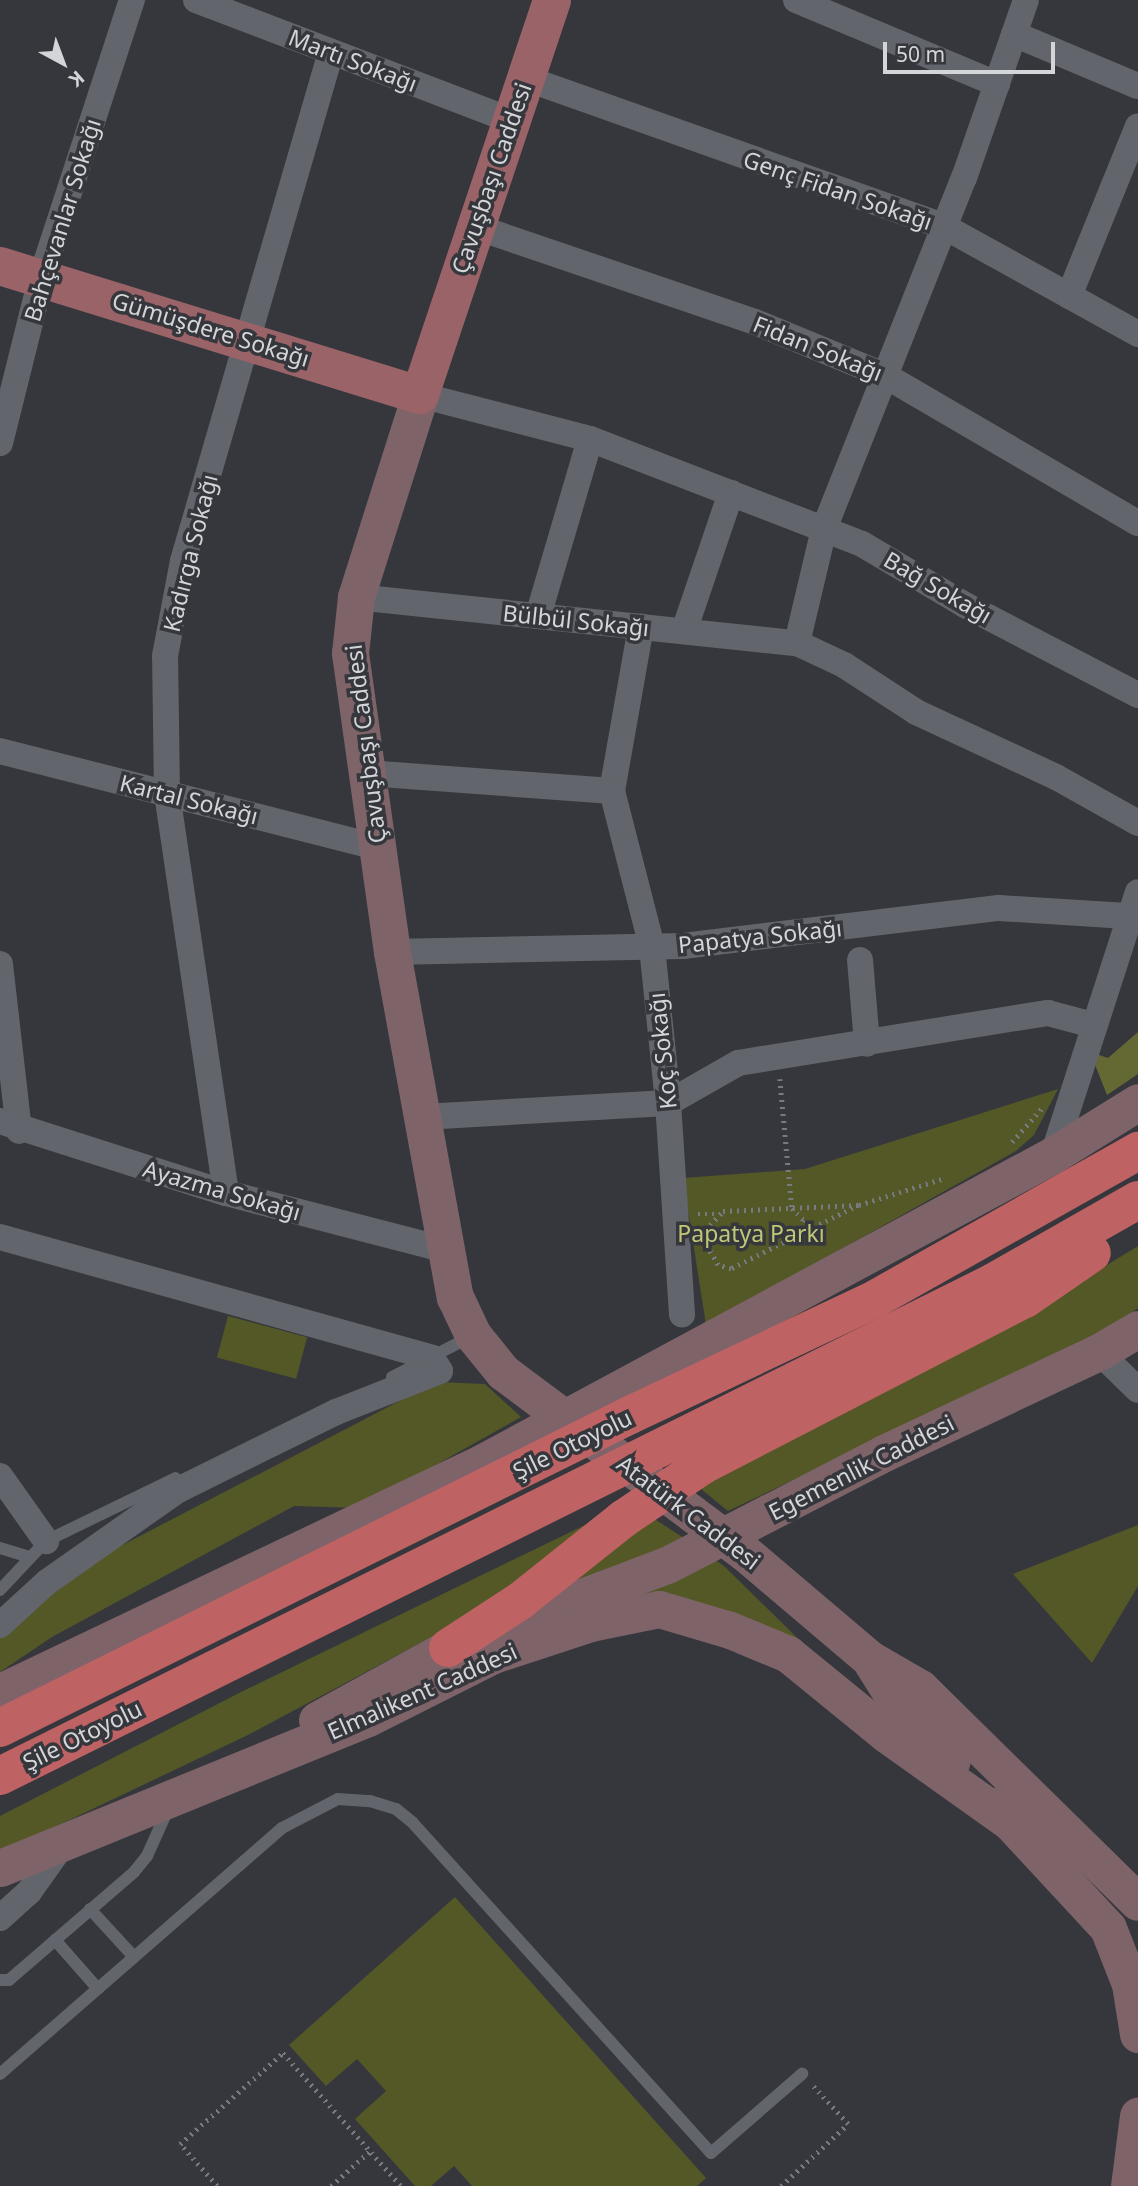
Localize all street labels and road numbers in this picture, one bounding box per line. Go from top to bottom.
street label: Martı Sokağı [285,23,421,97]
street label: Çavuşbaşı Caddesi [445,79,537,277]
street label: Bahçevanlar Sokağı [18,115,106,325]
street label: Genç Fidan Sokağı [740,145,936,235]
street label: Gümüşdere Sokağı [109,286,313,372]
street label: Fidan Sokağı [749,310,887,386]
street label: Kadırga Sokağı [157,471,223,635]
street label: Bağ Sokağı [879,545,997,629]
street label: Bülbül Sokağı [501,599,651,641]
street label: Çavuşbaşı Caddesi [339,643,391,845]
street label: Kartal Sokağı [117,768,261,830]
street label: Papatya Sokağı [677,914,843,958]
street label: Koç Sokağı [642,991,682,1111]
street label: Ayazma Sokağı [140,1154,304,1226]
street label: Şile Otoyolu [508,1403,636,1485]
street label: Egemenlik Caddesi [764,1408,958,1526]
street label: Atatürk Caddesi [612,1449,766,1575]
street label: Elmalıkent Caddesi [323,1637,521,1745]
street label: Şile Otoyolu [18,1694,146,1776]

